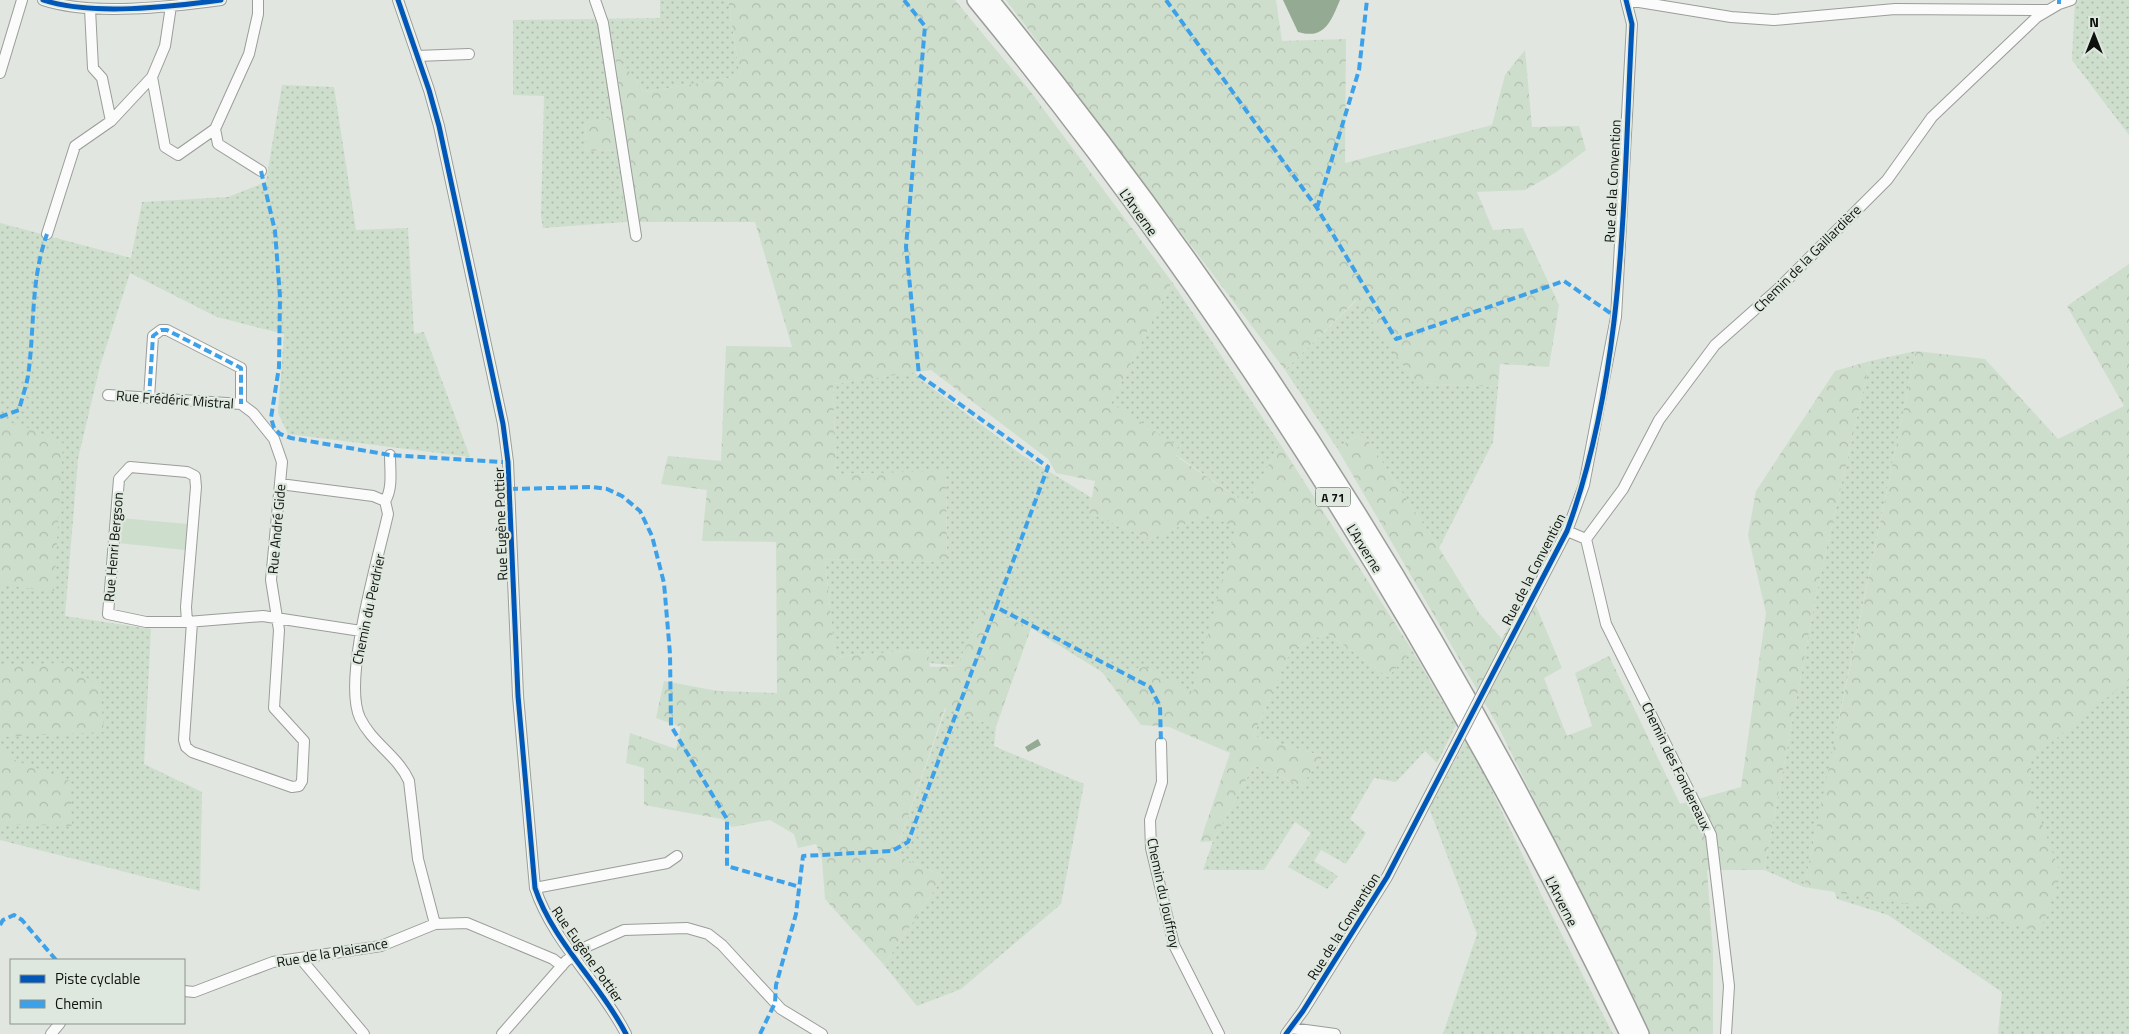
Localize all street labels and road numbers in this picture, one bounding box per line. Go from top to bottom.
street label: Rue de la Convention [1598,119,1626,243]
street label: L'Arverne [1115,184,1163,240]
street label: Chemin de la Gaillardière [1748,199,1866,317]
street label: Rue Frédéric Mistral [115,384,235,414]
street label: Rue Eugène Pottier [488,467,512,581]
street label: Rue André Gide [262,483,290,575]
road number: A 71 [1316,488,1350,507]
street label: Rue Henri Bergson [98,491,128,603]
street label: Rue de la Convention [1496,509,1570,629]
street label: L'Arverne [1342,520,1388,576]
street label: Chemin du Perdrier [346,552,390,666]
street label: Chemin des Fondereaux [1637,698,1718,834]
street label: Chemin du Jouffroy [1142,836,1186,950]
street label: Rue de la Convention [1301,868,1385,984]
street label: L'Arverne [1540,872,1584,930]
street label: Rue Eugène Pottier [547,901,629,1007]
street label: Rue de la Plaisance [275,932,389,972]

